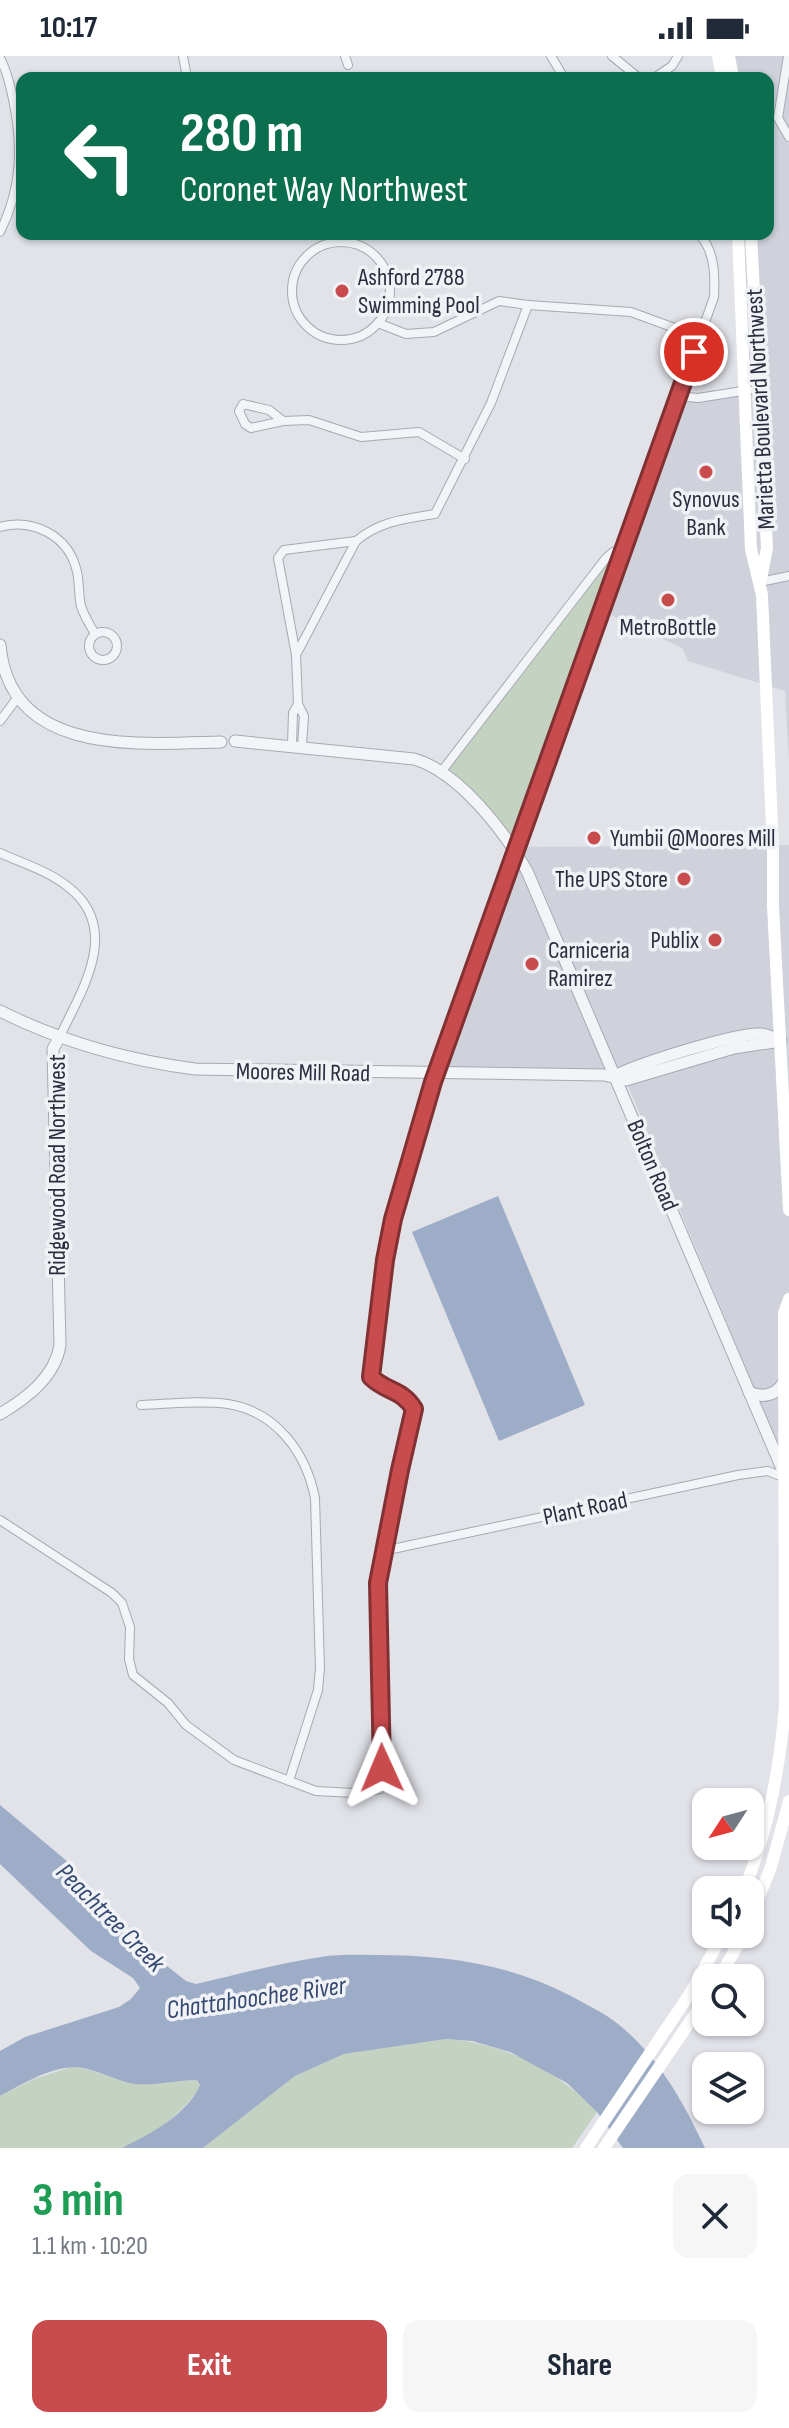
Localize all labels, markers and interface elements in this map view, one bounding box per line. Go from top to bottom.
text: 10:17 [40,10,97,46]
text: 280 m [180,101,303,168]
icon: left [48,104,152,208]
text: Coronet Way Northwest [180,169,468,212]
place label: Ashford 2788 Swimming Pool [357,263,480,320]
marker: Ashford 2788 Swimming Pool [333,282,351,300]
street label: Marietta Boulevard Northwest [740,288,781,530]
pin [660,318,728,386]
icon: arrive [672,330,716,374]
marker: Synovus Bank [697,463,715,481]
place label: Synovus Bank [672,485,740,542]
marker: MetroBottle [659,591,677,609]
place label: MetroBottle [620,613,716,642]
place label: Yumbii @Moores Mill [610,824,776,853]
marker: Yumbii @Moores Mill [585,829,603,847]
place label: The UPS Store [555,865,668,894]
marker: The UPS Store [675,870,693,888]
place label: Publix [650,926,699,955]
marker: Publix [706,931,724,949]
place label: Carniceria Ramirez [548,936,630,993]
marker: Carniceria Ramirez [523,955,541,973]
street label: Ridgewood Road Northwest [43,1054,72,1276]
street label: Moores Mill Road [236,1057,370,1088]
street label: Bolton Road [620,1115,685,1215]
street label: Plant Road [540,1485,630,1532]
position arrow [340,1726,424,1810]
north arrow [692,1788,764,1860]
map controls [692,1788,764,2124]
water label: Peachtree Creek [49,1857,172,1980]
button: sound [692,1876,764,1948]
button: search [692,1964,764,2036]
water label: Chattahoochee River [165,1970,349,2026]
button: layers [692,2052,764,2124]
text: 3 min [32,2172,124,2229]
button: close [673,2174,757,2258]
text: 1.1 km · 10:20 [32,2231,148,2262]
button: Exit [32,2320,387,2412]
button: Share [403,2320,757,2412]

